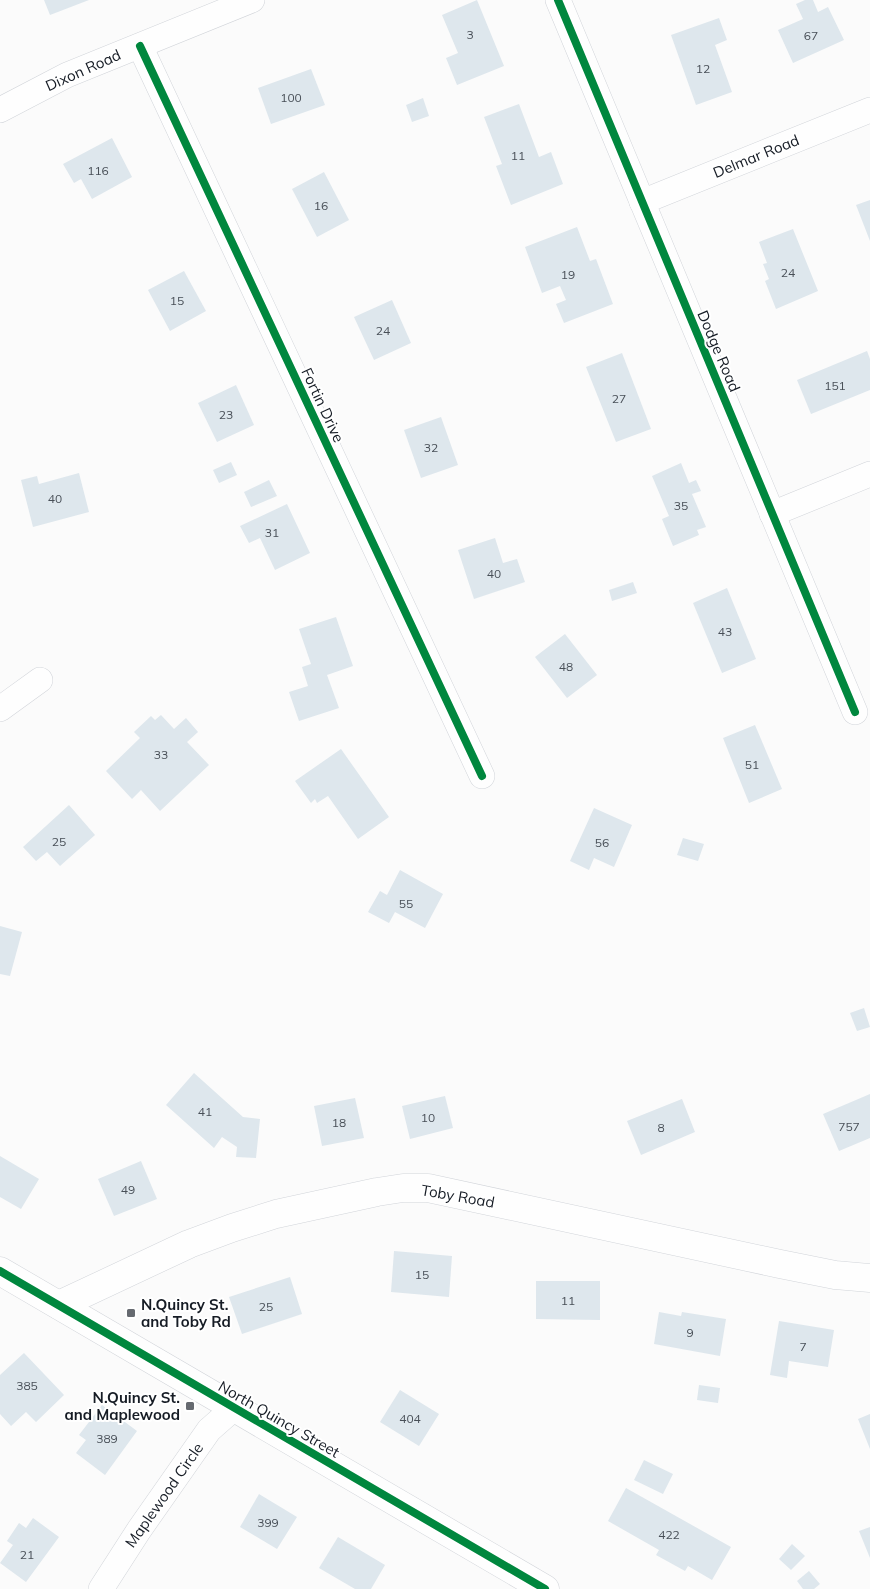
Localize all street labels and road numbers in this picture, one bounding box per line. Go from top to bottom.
street label: Dixon Road [42,45,124,95]
street label: Delmar Road [710,130,802,182]
street label: Dodge Road [693,307,745,395]
street label: Fortin Drive [297,365,349,445]
street label: Toby Road [420,1180,496,1212]
street label: North Quincy Street [215,1377,343,1461]
street label: Maplewood Circle [121,1439,207,1551]

